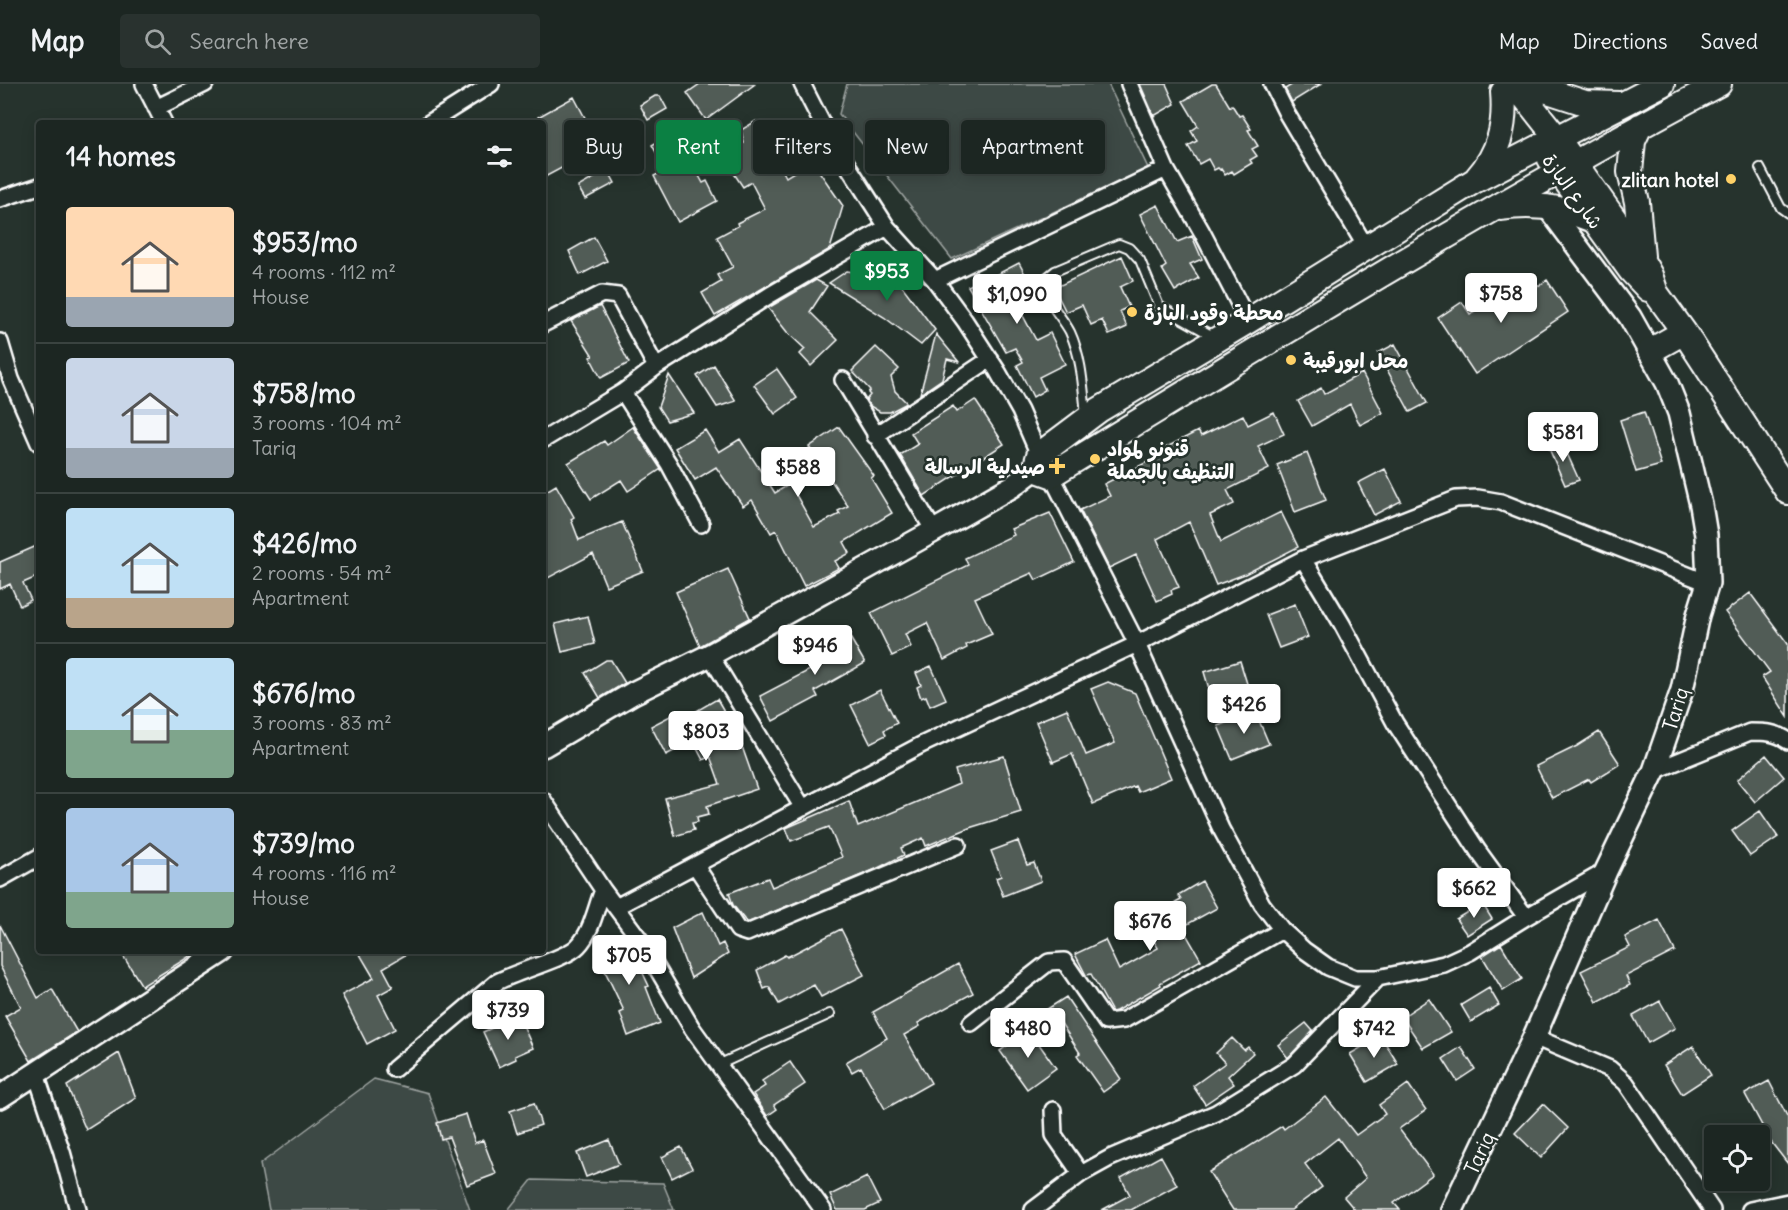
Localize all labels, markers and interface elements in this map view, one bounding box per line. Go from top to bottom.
search box [120,14,540,68]
text: Map [30,23,84,59]
icon: search [141,25,174,58]
text: Search here [189,27,309,55]
text: Map [1499,28,1540,55]
text: Directions [1573,28,1667,55]
text: Saved [1700,28,1758,55]
chip: Buy [564,120,644,174]
chip: Rent [656,120,741,174]
chip: Filters [753,120,853,174]
chip: New [865,120,949,174]
chip: Apartment [961,120,1105,174]
text: 14 homes [66,140,176,173]
icon: filters [483,140,516,173]
street label: شارع البازة [1535,148,1609,235]
place label: zlitan hotel [1622,167,1719,192]
marker: zlitan hotel [1724,172,1738,186]
text: $953/mo [252,226,358,259]
icon: home [114,231,186,303]
pin: $953 [851,251,923,302]
text: $953 [864,258,910,283]
text: 4 rooms · 112 m² [252,259,396,284]
pin: $758 [1465,273,1537,324]
pin: $1,090 [968,274,1066,325]
text: $758 [1479,280,1523,305]
text: $1,090 [987,281,1047,306]
text: House [252,284,309,309]
place label: محطة وقود البازة [1144,300,1284,326]
marker: محطة وقود البازة [1125,305,1139,319]
place label: محل ابورقيبة [1303,348,1408,374]
marker: محل ابورقيبة [1284,353,1298,367]
text: $758/mo [252,377,356,410]
icon: home [114,382,186,454]
text: 3 rooms · 104 m² [252,410,402,435]
pin: $581 [1527,412,1599,463]
text: $581 [1542,419,1584,444]
text: Tariq [252,435,296,460]
place label: قنونو لمواد التنظيف بالجملة [1107,436,1234,485]
pin: $588 [762,447,834,498]
marker: قنونو لمواد التنظيف بالجملة [1088,452,1102,466]
text: $588 [775,454,821,479]
place label: صيدلية الرسالة [925,454,1045,479]
marker: صيدلية الرسالة [1050,459,1064,473]
text: $426/mo [252,527,357,560]
icon: home [114,532,186,604]
text: 2 rooms · 54 m² [252,560,392,585]
text: Apartment [252,585,349,610]
pin: $946 [779,625,851,676]
text: $946 [792,632,838,657]
text: $676/mo [252,677,355,710]
icon: home [114,682,186,754]
pin: $426 [1208,684,1280,735]
street label: Tariq [1657,684,1693,734]
text: $426 [1221,691,1267,716]
text: 3 rooms · 83 m² [252,710,392,735]
pin: $803 [670,711,742,762]
text: $803 [682,718,730,743]
text: Apartment [252,735,349,760]
text: $739/mo [252,827,355,860]
icon: home [114,832,186,904]
text: 4 rooms · 116 m² [252,860,397,885]
pin: $662 [1438,868,1510,919]
text: $662 [1451,875,1497,900]
text: House [252,885,309,910]
pin: $676 [1114,901,1186,952]
text: $676 [1128,908,1172,933]
pin: $705 [593,935,665,986]
text: $705 [606,942,652,967]
pin: $739 [472,990,544,1041]
text: $739 [486,997,530,1022]
pin: $480 [992,1008,1064,1059]
pin: $742 [1338,1008,1410,1059]
text: $480 [1004,1015,1052,1040]
text: $742 [1353,1015,1395,1040]
map controls [1704,1125,1770,1191]
button: locate [1704,1125,1770,1191]
street label: Tariq [1458,1128,1500,1178]

